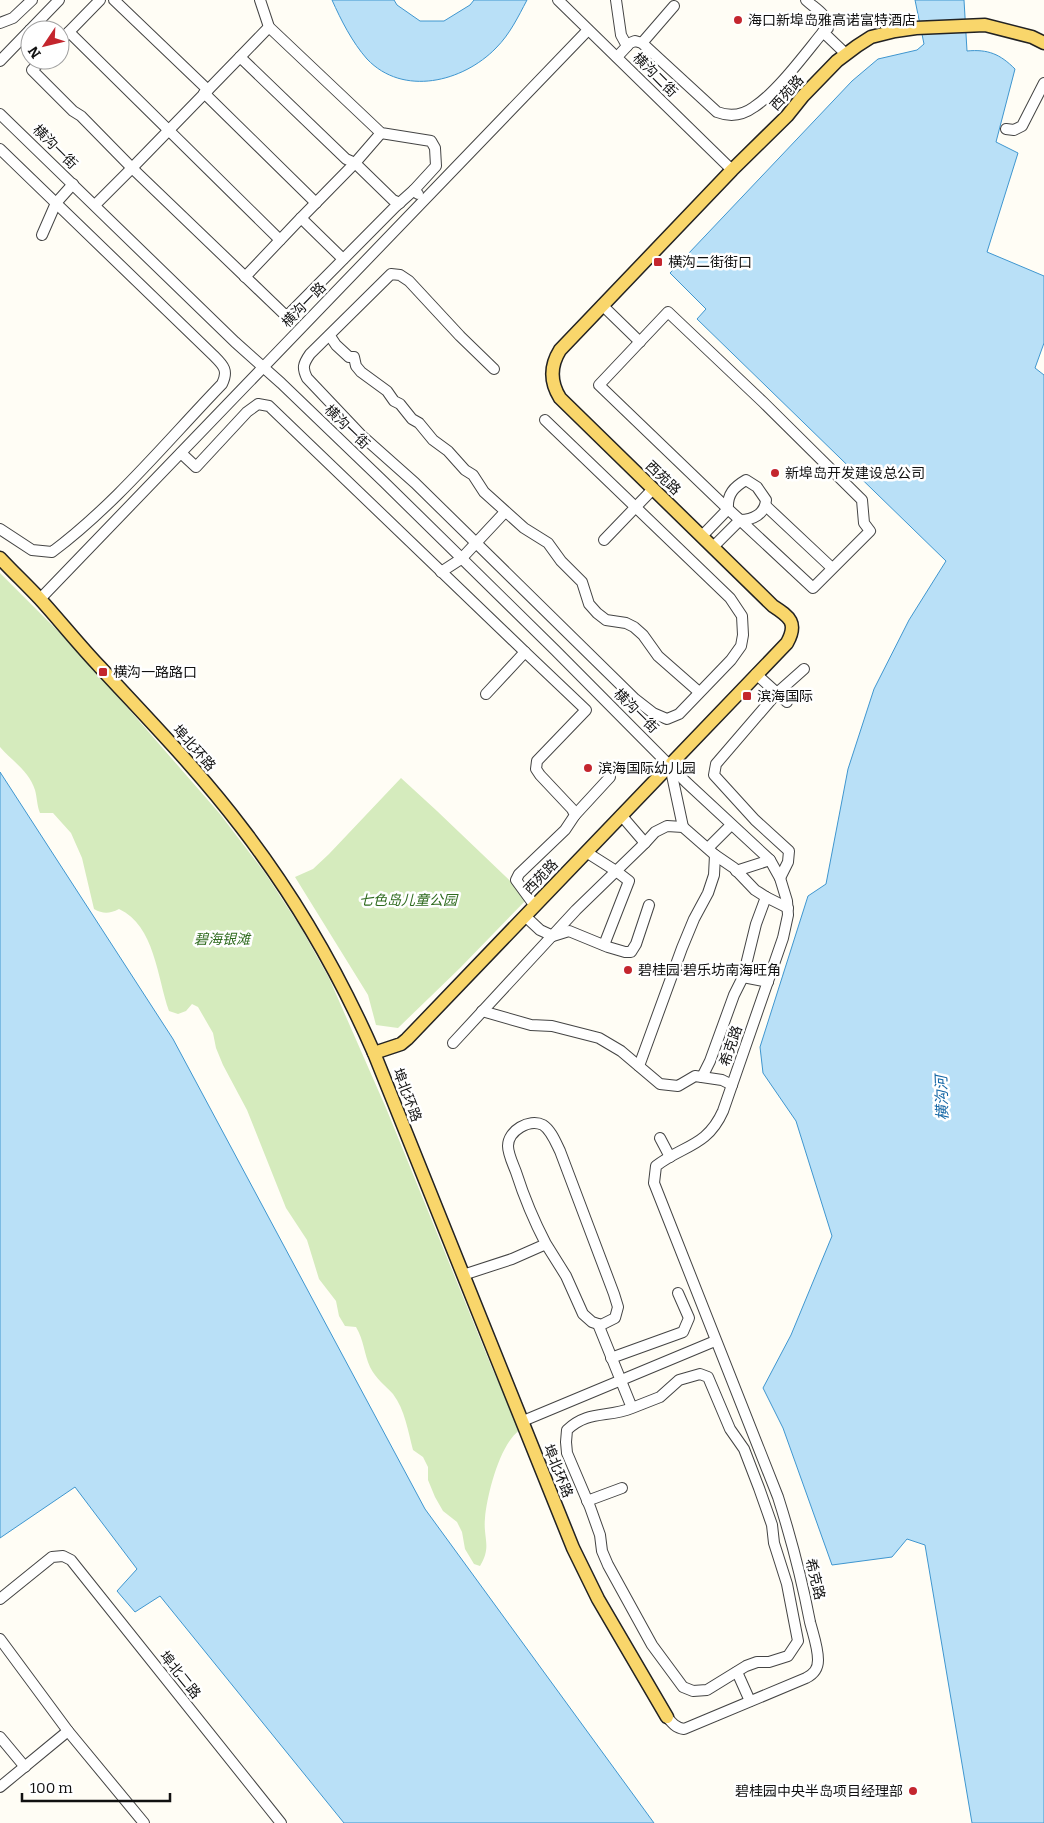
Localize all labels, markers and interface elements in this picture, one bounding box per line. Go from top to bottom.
place label: 海口新埠岛雅高诺富特酒店 [748,12,916,29]
marker: 海口新埠岛雅高诺富特酒店 [732,14,744,26]
north arrow [20,20,70,70]
text: N [25,43,45,61]
street label: 横沟二街 [629,49,681,101]
street label: 西苑路 [767,72,807,114]
street label: 横沟一街 [29,121,81,173]
place label: 横沟二街街口 [668,254,752,271]
marker: 横沟二街街口 [652,256,664,268]
street label: 横沟一路 [278,279,330,331]
street label: 横沟一街 [321,401,373,453]
street label: 西苑路 [642,457,684,499]
place label: 新埠岛开发建设总公司 [785,465,925,482]
marker: 新埠岛开发建设总公司 [769,467,781,479]
place label: 横沟一路路口 [113,664,197,681]
marker: 横沟一路路口 [97,666,109,678]
street label: 横沟一街 [610,685,662,737]
place label: 滨海国际 [757,688,813,705]
marker: 滨海国际 [741,690,753,702]
street label: 埠北环路 [169,722,219,774]
place label: 滨海国际幼儿园 [598,760,696,777]
marker: 滨海国际幼儿园 [582,762,594,774]
street label: 西苑路 [520,856,562,898]
park label: 七色岛儿童公园 [359,892,459,909]
park label: 碧海银滩 [194,931,252,948]
place label: 碧桂园·碧乐坊南海旺角 [638,962,781,979]
marker: 碧桂园·碧乐坊南海旺角 [622,964,634,976]
street label: 希克路 [716,1023,746,1069]
street label: 埠北环路 [389,1066,425,1124]
water label: 横沟河 [932,1072,952,1121]
street label: 埠北环路 [540,1442,576,1500]
street label: 希克路 [802,1557,828,1601]
street label: 埠北二路 [156,1648,204,1702]
scale bar [22,1770,170,1802]
text: 100 m [30,1779,73,1797]
place label: 碧桂园中央半岛项目经理部 [735,1783,903,1800]
marker: 碧桂园中央半岛项目经理部 [907,1785,919,1797]

